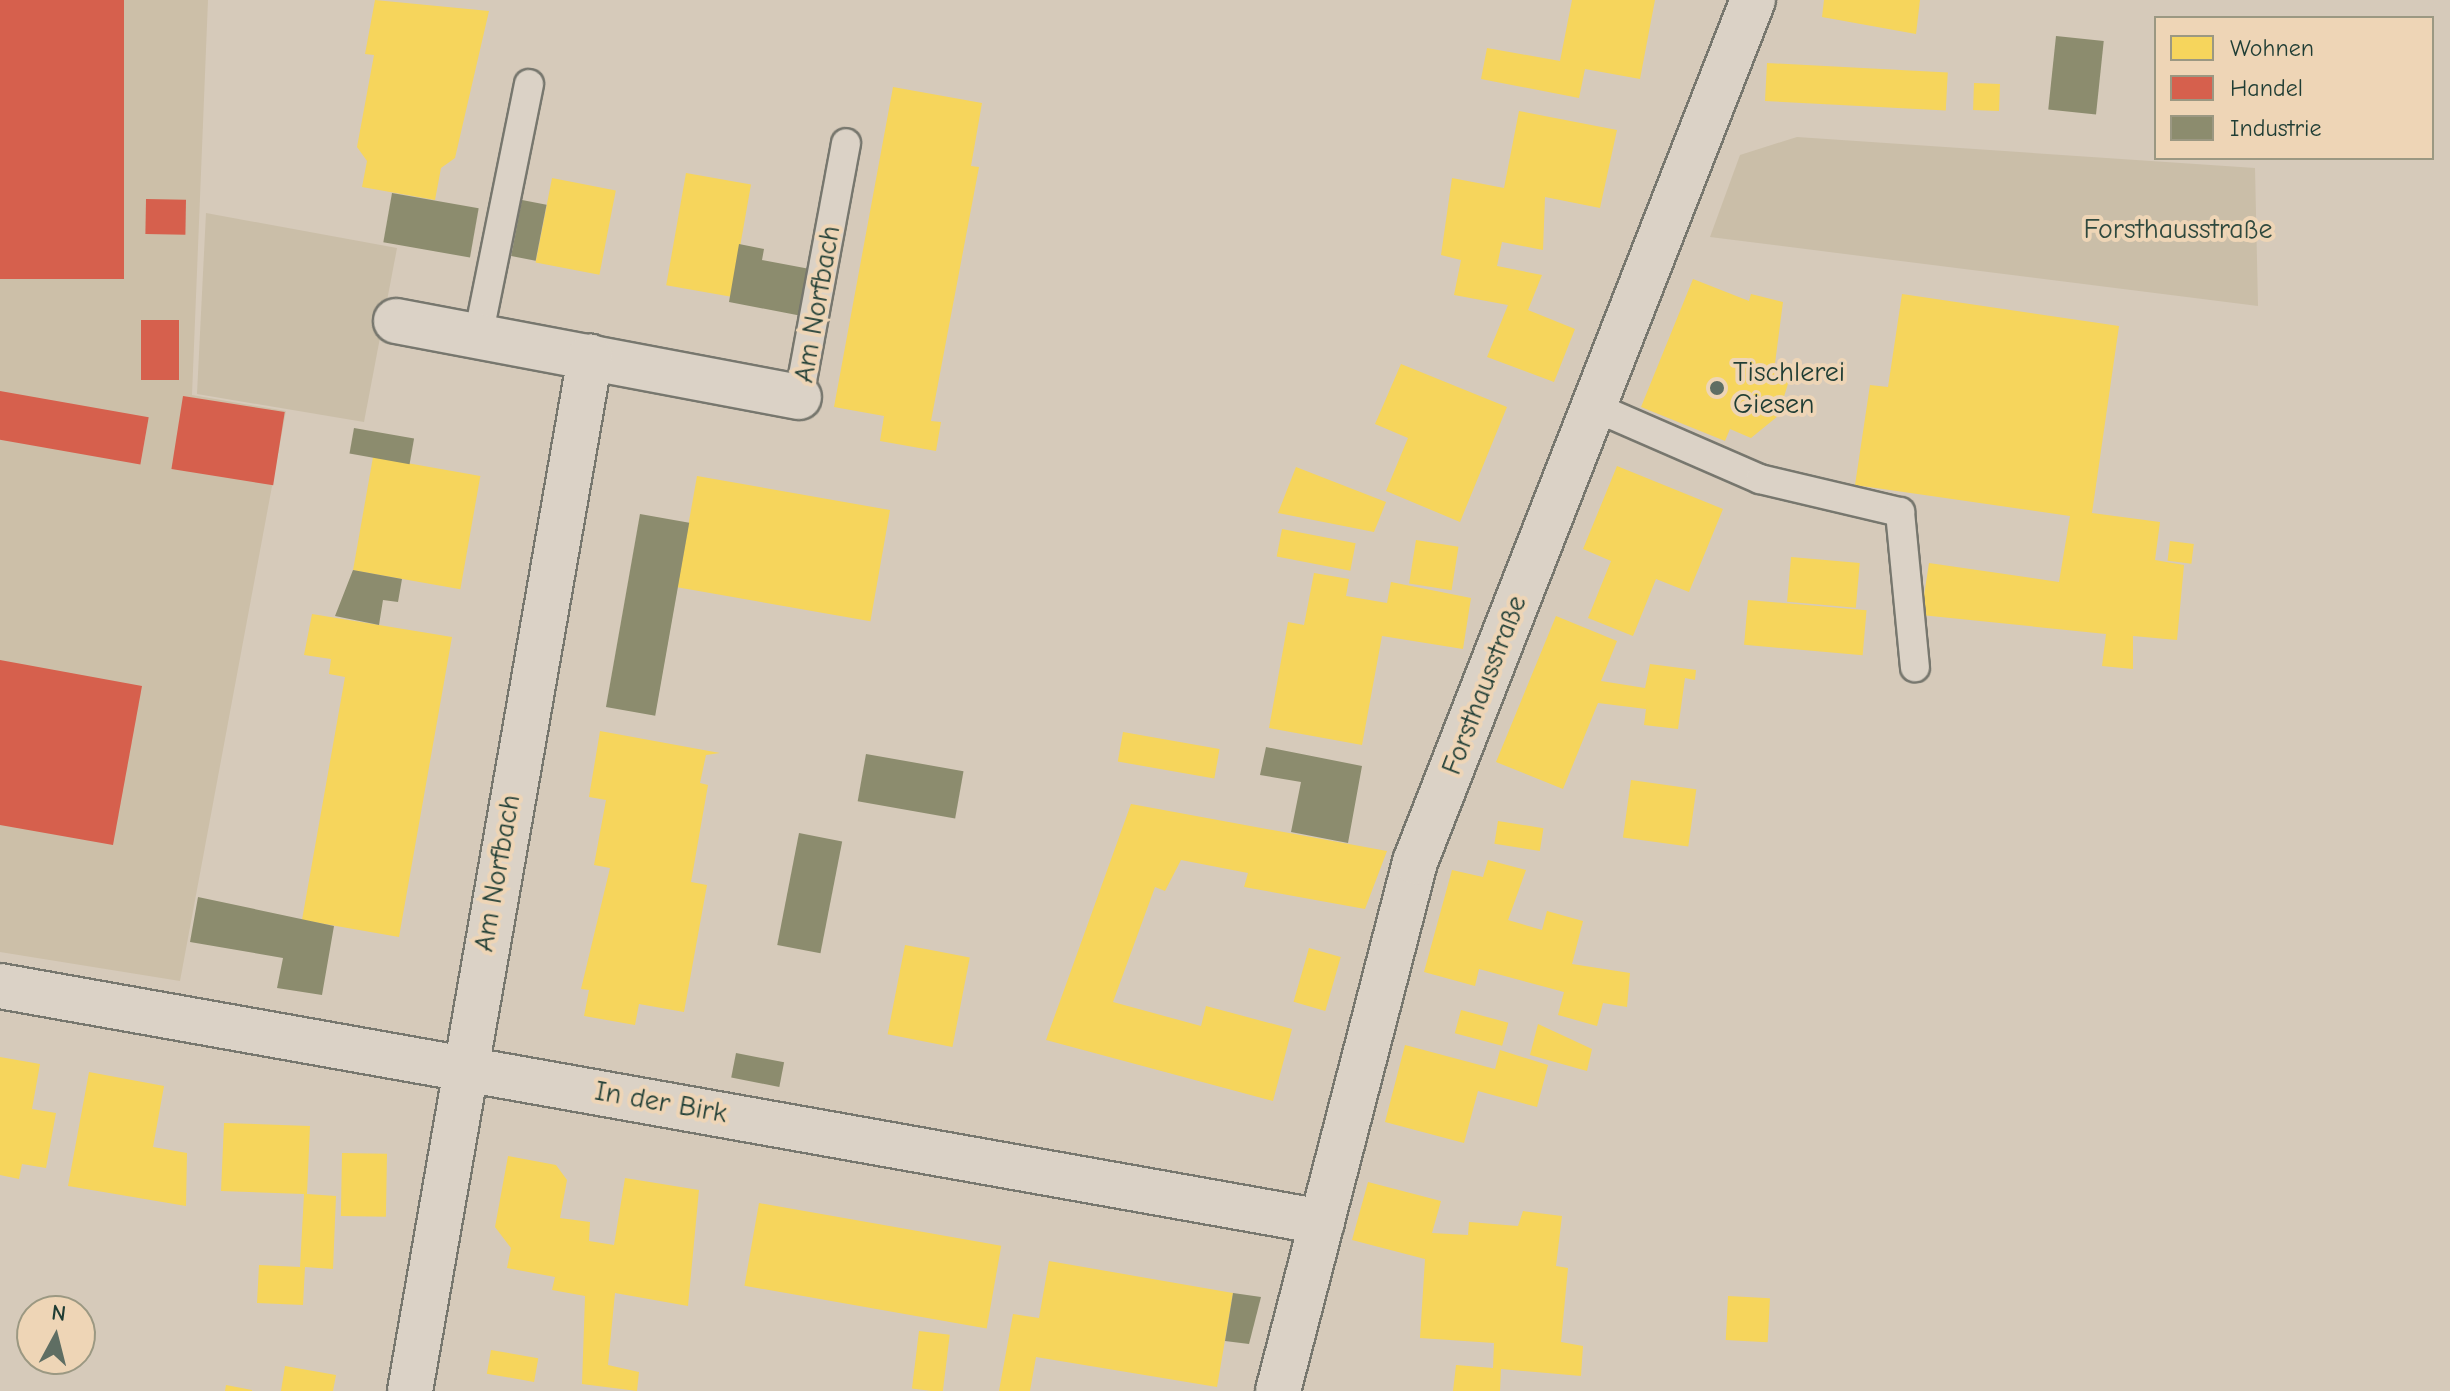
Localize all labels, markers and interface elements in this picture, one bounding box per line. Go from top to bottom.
legend [2154,16,2434,160]
text: Wohnen [2230,34,2314,62]
text: Handel [2230,74,2303,102]
text: Industrie [2230,114,2322,142]
park label: Forsthausstraße [2084,212,2272,246]
street label: Am Norfbach [787,223,847,385]
place label: Tischlerei Giesen [1733,355,1845,421]
marker: Tischlerei Giesen [1708,379,1726,397]
street label: Forsthausstraße [1434,591,1534,779]
street label: Am Norfbach [467,792,527,954]
street label: In der Birk [592,1074,730,1130]
north arrow [16,1295,96,1375]
text: N [50,1299,67,1327]

